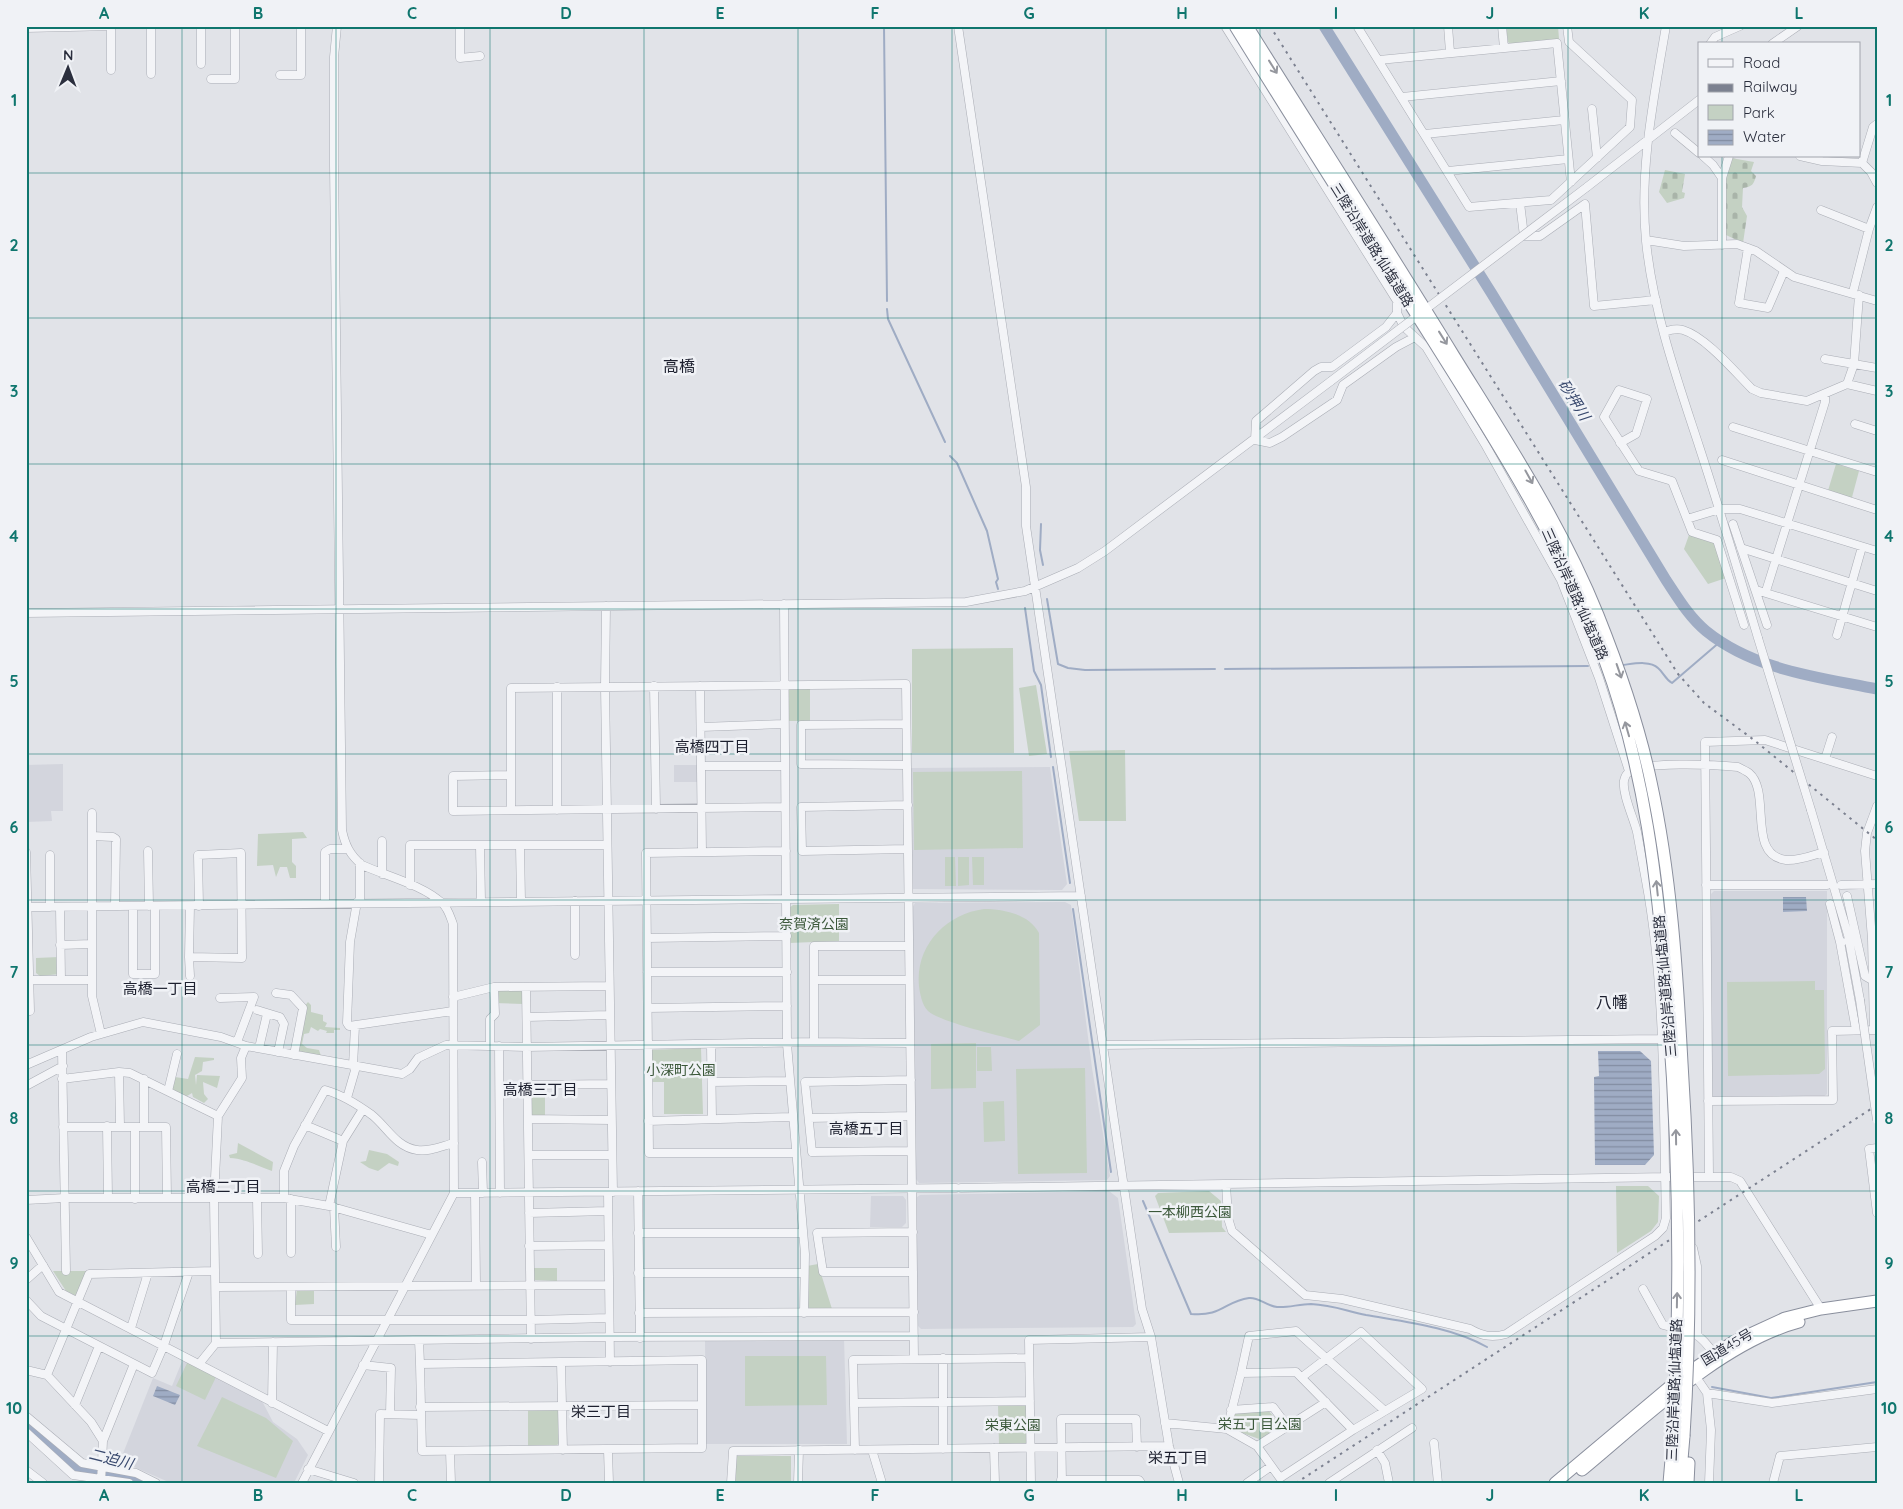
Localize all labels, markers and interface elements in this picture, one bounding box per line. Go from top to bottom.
text: A [99,3,110,23]
text: B [253,3,263,23]
text: C [407,3,417,23]
text: D [560,3,572,23]
text: E [715,3,725,23]
text: F [871,3,880,23]
text: G [1023,3,1035,23]
text: H [1176,3,1188,23]
text: I [1334,3,1338,23]
text: J [1486,3,1494,23]
text: K [1639,3,1649,23]
text: L [1795,3,1804,23]
north arrow [42,42,92,92]
legend [1698,42,1860,158]
text: N [63,46,74,64]
text: Road [1743,53,1780,72]
one-way arrow [1268,60,1278,74]
text: Railway [1743,77,1798,96]
text: 1 [11,90,17,110]
text: 1 [1886,90,1892,110]
text: Park [1743,103,1775,122]
text: Water [1743,127,1786,146]
street label: 三陸沿岸道路;仙塩道路 [1327,180,1417,310]
text: 2 [9,235,19,255]
text: 2 [1884,235,1894,255]
one-way arrow [1439,331,1449,345]
district label: 高橋 [663,356,695,376]
water label: 砂押川 [1554,376,1595,426]
text: 3 [10,381,18,401]
text: 3 [1885,381,1893,401]
one-way arrow [1524,469,1534,483]
street label: 三陸沿岸道路;仙塩道路 [1538,525,1612,663]
text: 4 [9,526,19,546]
text: 4 [1884,526,1894,546]
one-way arrow [1615,663,1624,678]
text: 5 [9,671,19,691]
text: 5 [1884,671,1894,691]
one-way arrow [1621,721,1631,737]
district label: 高橋四丁目 [674,737,750,756]
text: 6 [10,817,19,837]
text: 6 [1885,817,1894,837]
one-way arrow [1652,880,1662,896]
street label: 三陸沿岸道路;仙塩道路 [1650,914,1680,1058]
park label: 奈賀済公園 [779,915,849,933]
text: 7 [10,962,19,982]
text: 7 [1885,962,1894,982]
district label: 高橋一丁目 [122,979,198,998]
district label: 八幡 [1596,992,1628,1012]
park label: 小深町公園 [646,1061,716,1079]
district label: 高橋三丁目 [502,1080,578,1099]
text: 8 [10,1108,19,1128]
text: 8 [1885,1108,1894,1128]
district label: 高橋五丁目 [828,1119,904,1138]
one-way arrow [1671,1129,1680,1145]
district label: 高橋二丁目 [185,1177,261,1196]
park label: 一本柳西公園 [1148,1203,1232,1221]
text: 9 [9,1253,19,1273]
text: 9 [1884,1253,1894,1273]
one-way arrow [1672,1292,1682,1308]
street label: 三陸沿岸道路;仙塩道路 [1663,1318,1685,1462]
street label: 国道45号 [1698,1325,1756,1369]
text: 10 [6,1398,22,1418]
text: 10 [1881,1398,1897,1418]
district label: 栄三丁目 [571,1402,631,1421]
park label: 栄五丁目公園 [1218,1415,1302,1433]
park label: 栄東公園 [985,1416,1041,1434]
water label: 二迫川 [87,1444,137,1474]
district label: 栄五丁目 [1148,1448,1208,1467]
text: A [99,1485,110,1505]
text: B [253,1485,263,1505]
text: C [407,1485,417,1505]
text: D [560,1485,572,1505]
text: E [715,1485,725,1505]
text: F [871,1485,880,1505]
text: G [1023,1485,1035,1505]
text: H [1176,1485,1188,1505]
text: I [1334,1485,1338,1505]
text: J [1486,1485,1494,1505]
text: K [1639,1485,1649,1505]
text: L [1795,1485,1804,1505]

